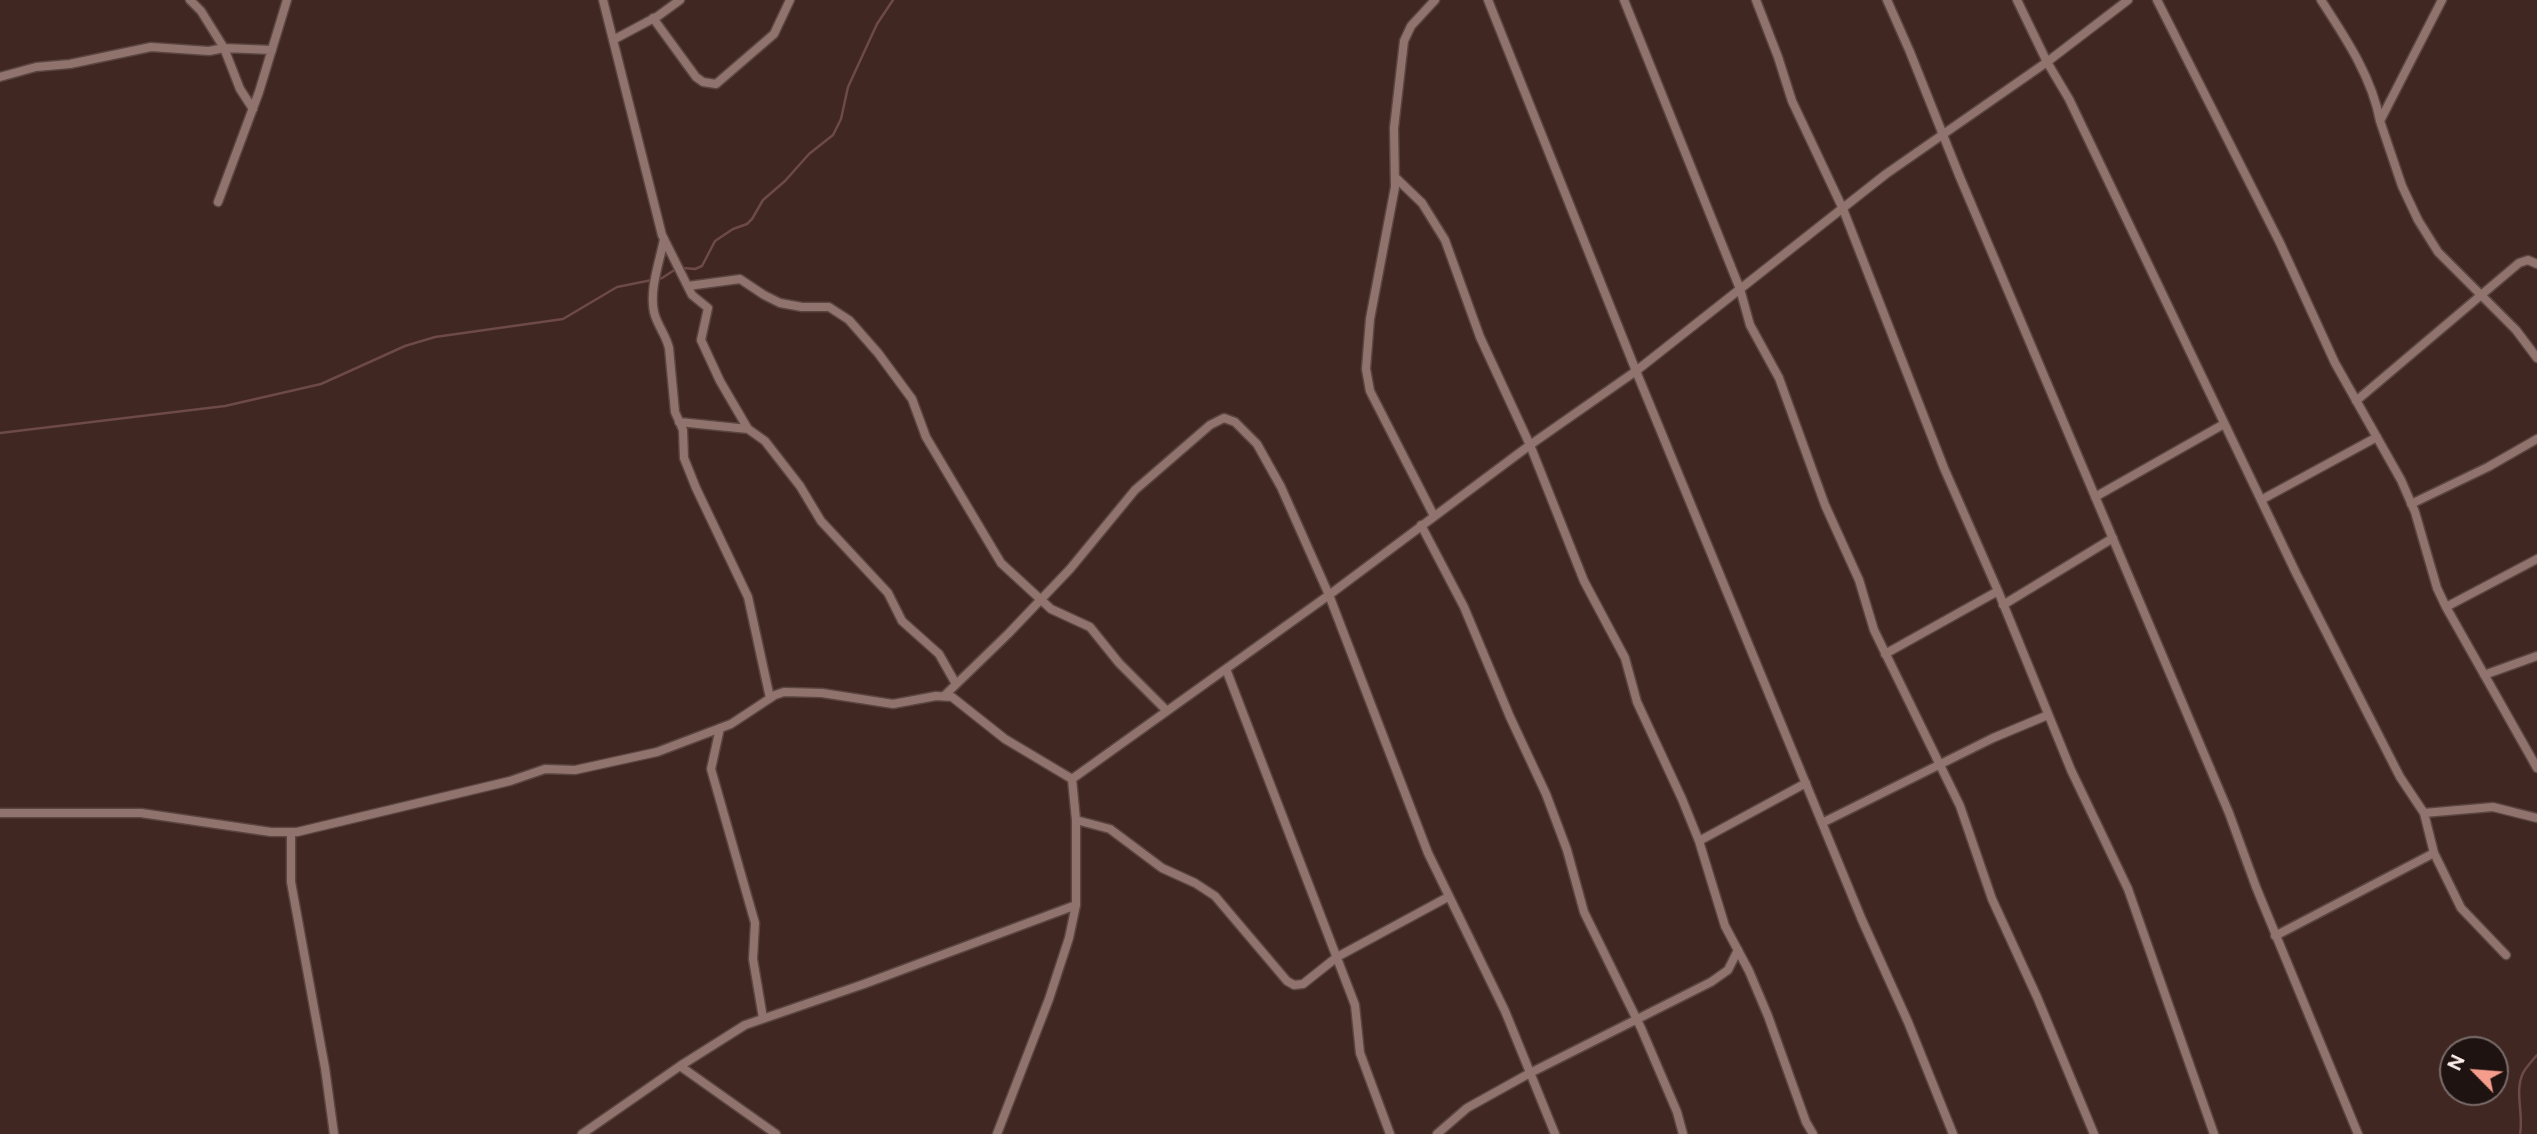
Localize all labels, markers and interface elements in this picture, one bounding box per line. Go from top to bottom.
north arrow [2439,1036,2509,1106]
text: N [2443,1051,2470,1074]

